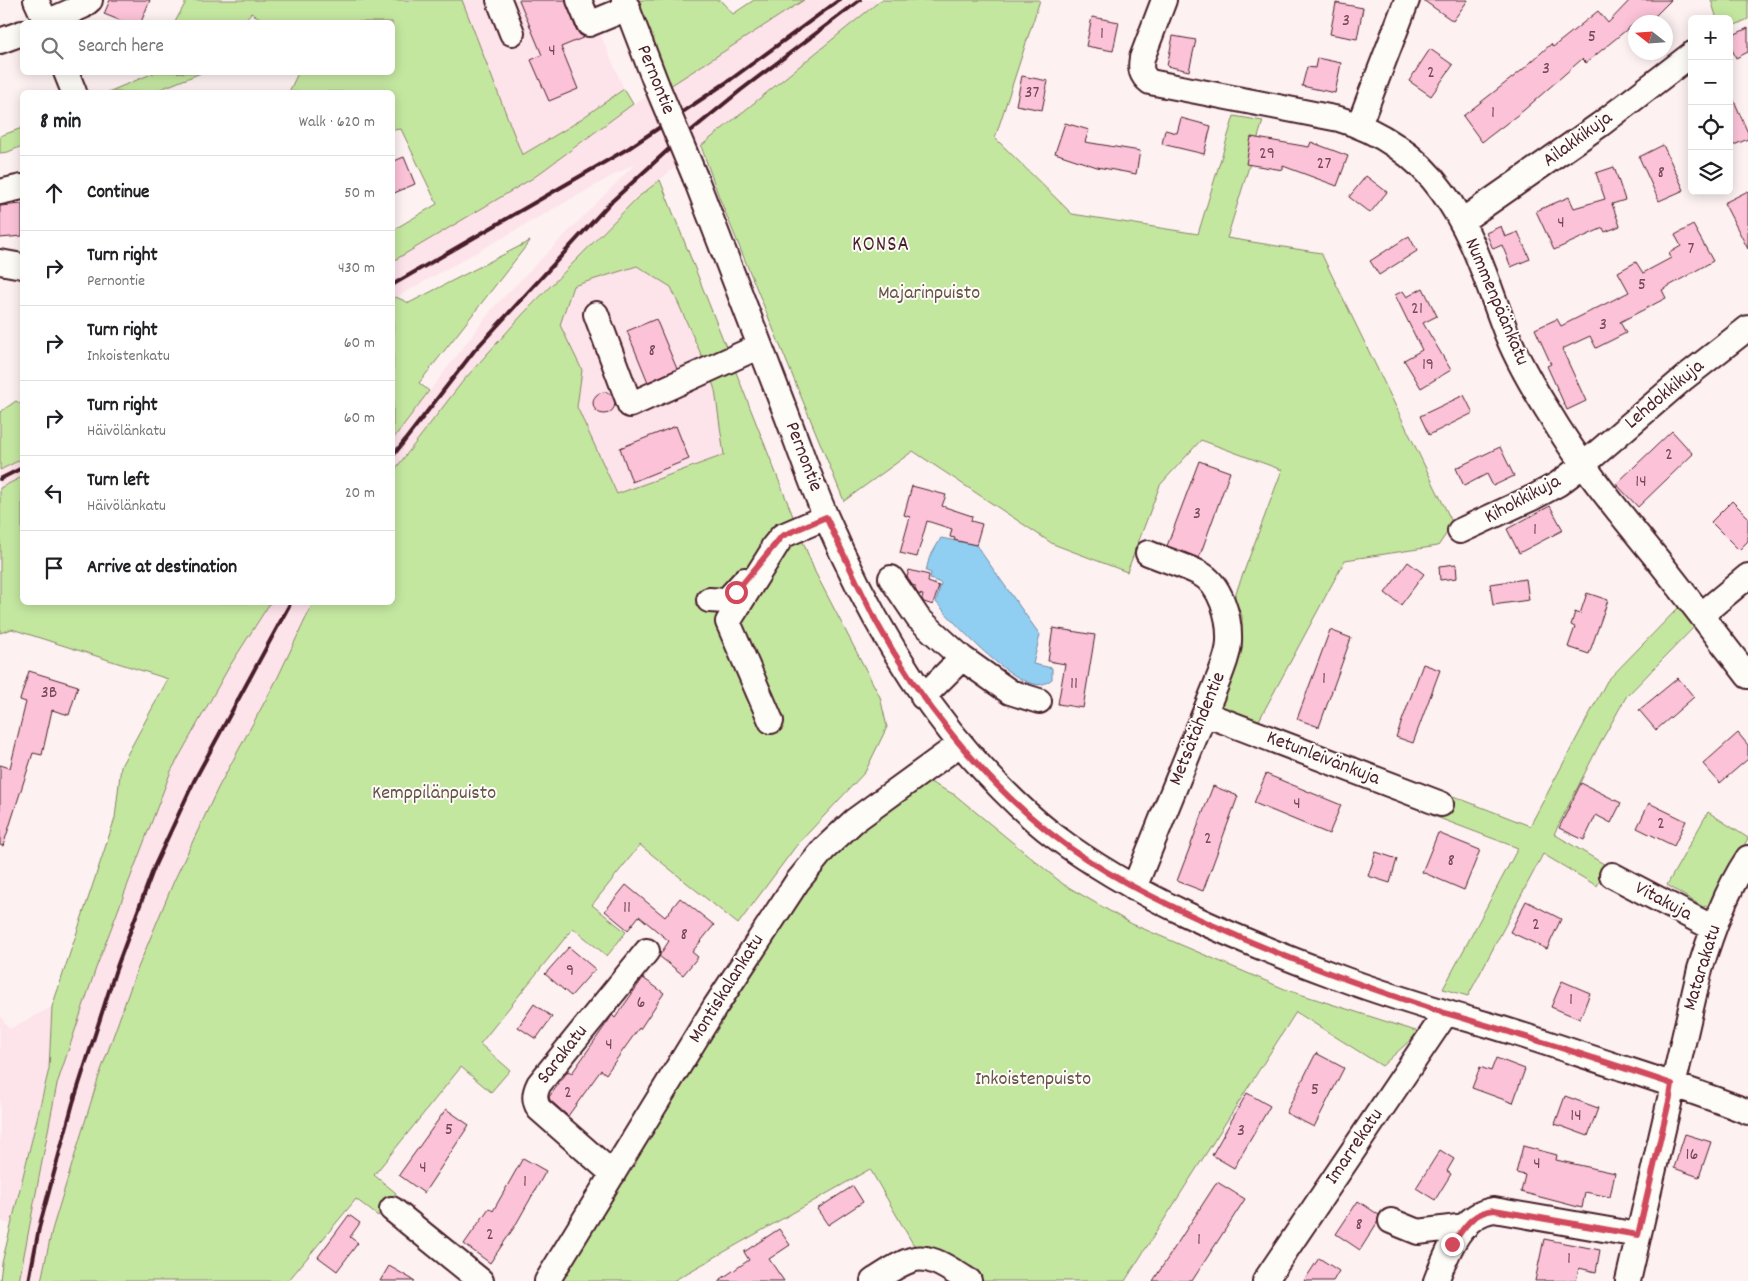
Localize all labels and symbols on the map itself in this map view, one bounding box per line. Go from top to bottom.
house number: 3 [1342,9,1350,34]
north arrow [1628,15,1673,60]
house number: 1 [1100,22,1104,47]
house number: 5 [1588,25,1596,50]
house number: 4 [548,39,556,64]
street label: Pernontie [628,41,682,119]
house number: 3 [1542,57,1550,82]
house number: 2 [1427,61,1435,86]
house number: 37 [1025,81,1040,106]
house number: 1 [1491,101,1495,126]
street label: Ailakkikuja [1537,105,1619,175]
house number: 29 [1259,142,1275,167]
house number: 27 [1317,152,1331,177]
house number: 8 [1657,161,1665,186]
house number: 4 [1557,211,1565,236]
district label: KONSA [852,231,910,261]
street label: Nummenpäänkatu [1457,234,1535,370]
house number: 7 [1688,237,1695,262]
house number: 5 [1638,273,1646,298]
park label: Majarinpuisto [878,280,980,308]
house number: 21 [1411,297,1423,322]
house number: 3 [1599,313,1607,338]
house number: 8 [648,339,656,364]
house number: 19 [1422,353,1434,378]
street label: Lehdokkikuja [1619,353,1711,437]
street label: Pernontie [777,418,829,496]
house number: 2 [1665,443,1673,468]
street label: Kihokkikuja [1480,468,1567,532]
house number: 14 [1635,470,1647,495]
house number: 3 [1193,502,1201,527]
house number: 1 [1533,518,1537,543]
route start [725,581,748,604]
house number: 1 [1322,667,1326,692]
street label: Metsätähdentie [1163,668,1234,790]
house number: 11 [1070,672,1078,697]
house number: 3B [41,681,57,706]
street label: Ketunleivänkuja [1262,725,1384,794]
park label: Kemppilänpuisto [372,780,496,808]
house number: 4 [1293,792,1301,817]
house number: 2 [1657,812,1665,837]
house number: 2 [1204,827,1212,852]
house number: 8 [1447,849,1455,874]
street label: Vitakuja [1629,875,1697,929]
house number: 11 [623,896,631,921]
house number: 2 [1532,913,1540,938]
street label: Matarakatu [1677,922,1729,1014]
house number: 8 [680,923,688,948]
street label: Montiskalankatu [682,929,772,1049]
house number: 9 [566,959,574,984]
house number: 1 [1569,988,1573,1013]
house number: 6 [637,991,645,1016]
street label: Sarakatu [531,1019,595,1091]
house number: 4 [605,1033,613,1058]
park label: Inkoistenpuisto [975,1066,1091,1094]
house number: 5 [1311,1078,1319,1103]
house number: 2 [564,1081,572,1106]
street label: Imarrekatu [1319,1103,1391,1191]
house number: 14 [1570,1104,1582,1129]
house number: 5 [445,1118,453,1143]
house number: 3 [1237,1119,1245,1144]
house number: 16 [1686,1143,1698,1168]
house number: 4 [1533,1152,1541,1177]
house number: 4 [419,1156,427,1181]
house number: 1 [523,1170,527,1195]
house number: 8 [1355,1213,1363,1238]
house number: 2 [486,1223,494,1248]
house number: 1 [1197,1228,1201,1253]
route end [1441,1233,1464,1256]
house number: 1 [1567,1247,1571,1272]

